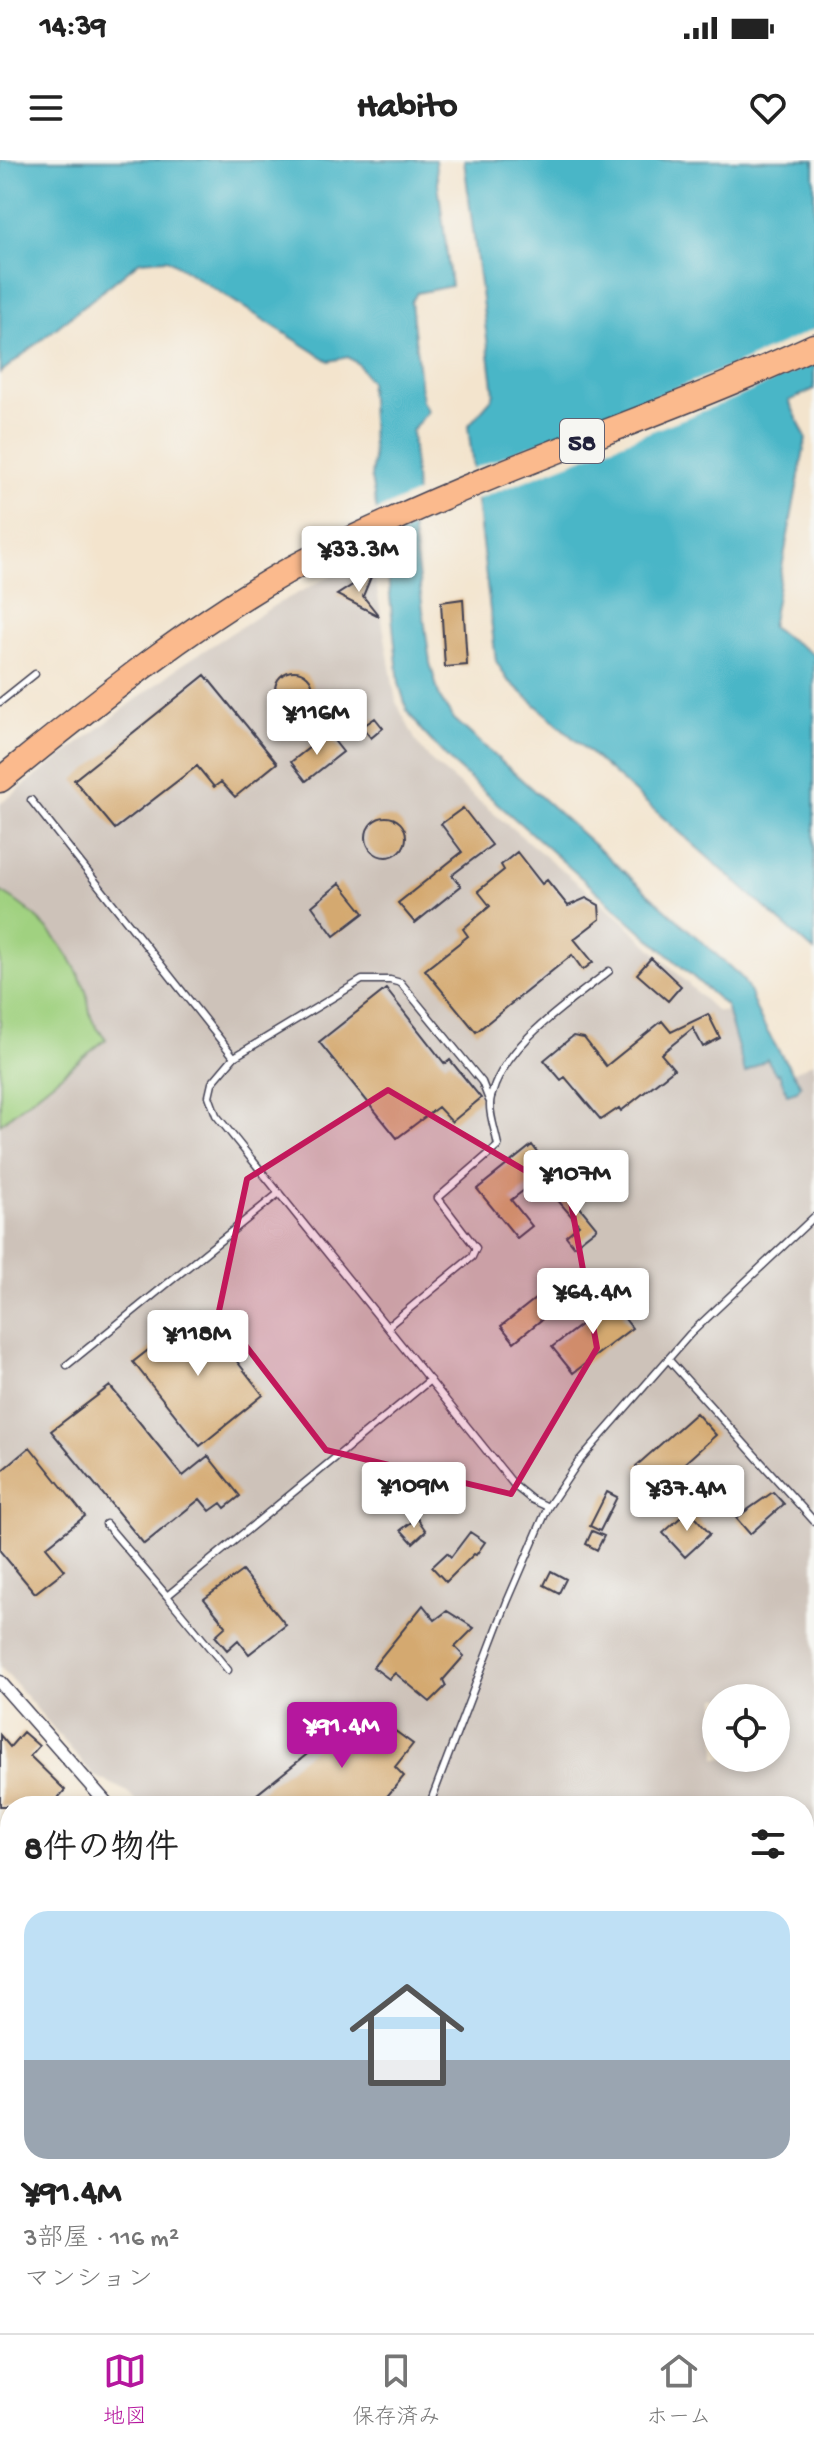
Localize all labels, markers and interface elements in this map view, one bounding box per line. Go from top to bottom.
text: 14:39 [40,11,106,46]
icon: menu [24,86,68,130]
icon: heart [746,86,790,130]
text: Habito [357,87,457,130]
road number: 58 [560,419,604,463]
pin: ¥33.3M [294,526,424,594]
text: ¥33.3M [320,536,398,567]
pin: ¥116M [261,689,373,757]
text: ¥116M [285,699,349,730]
pin: ¥107M [520,1150,632,1218]
text: ¥107M [542,1160,610,1191]
pin: ¥64.4M [528,1268,658,1336]
text: ¥64.4M [555,1278,631,1309]
pin: ¥118M [142,1310,254,1378]
text: ¥118M [165,1320,231,1351]
pin: ¥109M [358,1462,470,1530]
pin: ¥37.4M [622,1465,752,1533]
text: ¥109M [380,1472,448,1503]
text: ¥37.4M [648,1475,726,1506]
map controls [702,1684,790,1772]
button: locate [702,1684,790,1772]
pin: ¥91.4M [277,1702,407,1770]
text: ¥91.4M [305,1712,379,1743]
icon: filters [746,1822,790,1866]
text: 8件の物件 [24,1831,179,1871]
icon: home [335,1963,479,2107]
text: ¥91.4M [24,2175,121,2215]
text: 3部屋 · 116 m² [24,2225,179,2256]
text: マンション [24,2266,153,2297]
tab: 地図 [103,2349,147,2432]
tab: 保存済み [352,2349,440,2432]
tab: ホーム [646,2349,711,2432]

